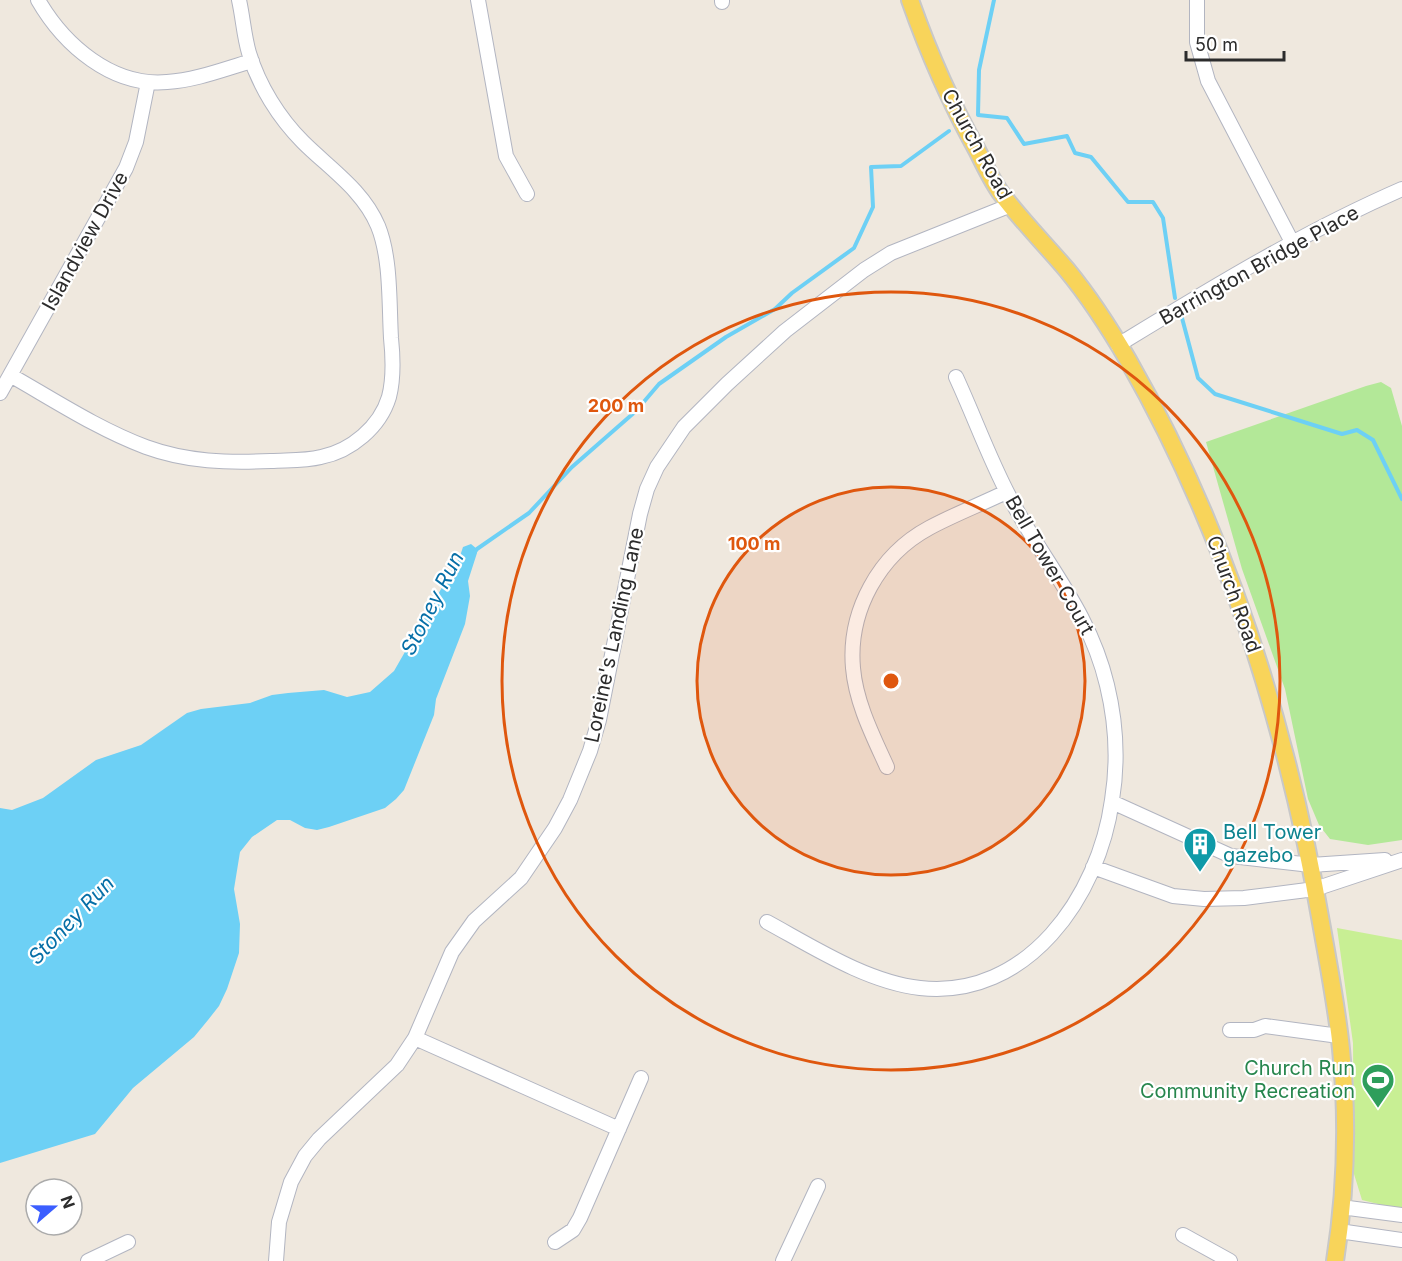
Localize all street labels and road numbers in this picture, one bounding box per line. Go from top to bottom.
street label: Church Road [937,85,1017,203]
street label: Islandview Drive [37,167,133,315]
street label: Barrington Bridge Place [1155,200,1363,330]
street label: Bell Tower Court [1000,491,1100,639]
street label: Loreine's Landing Lane [579,525,649,745]
street label: Church Road [1202,532,1266,656]

